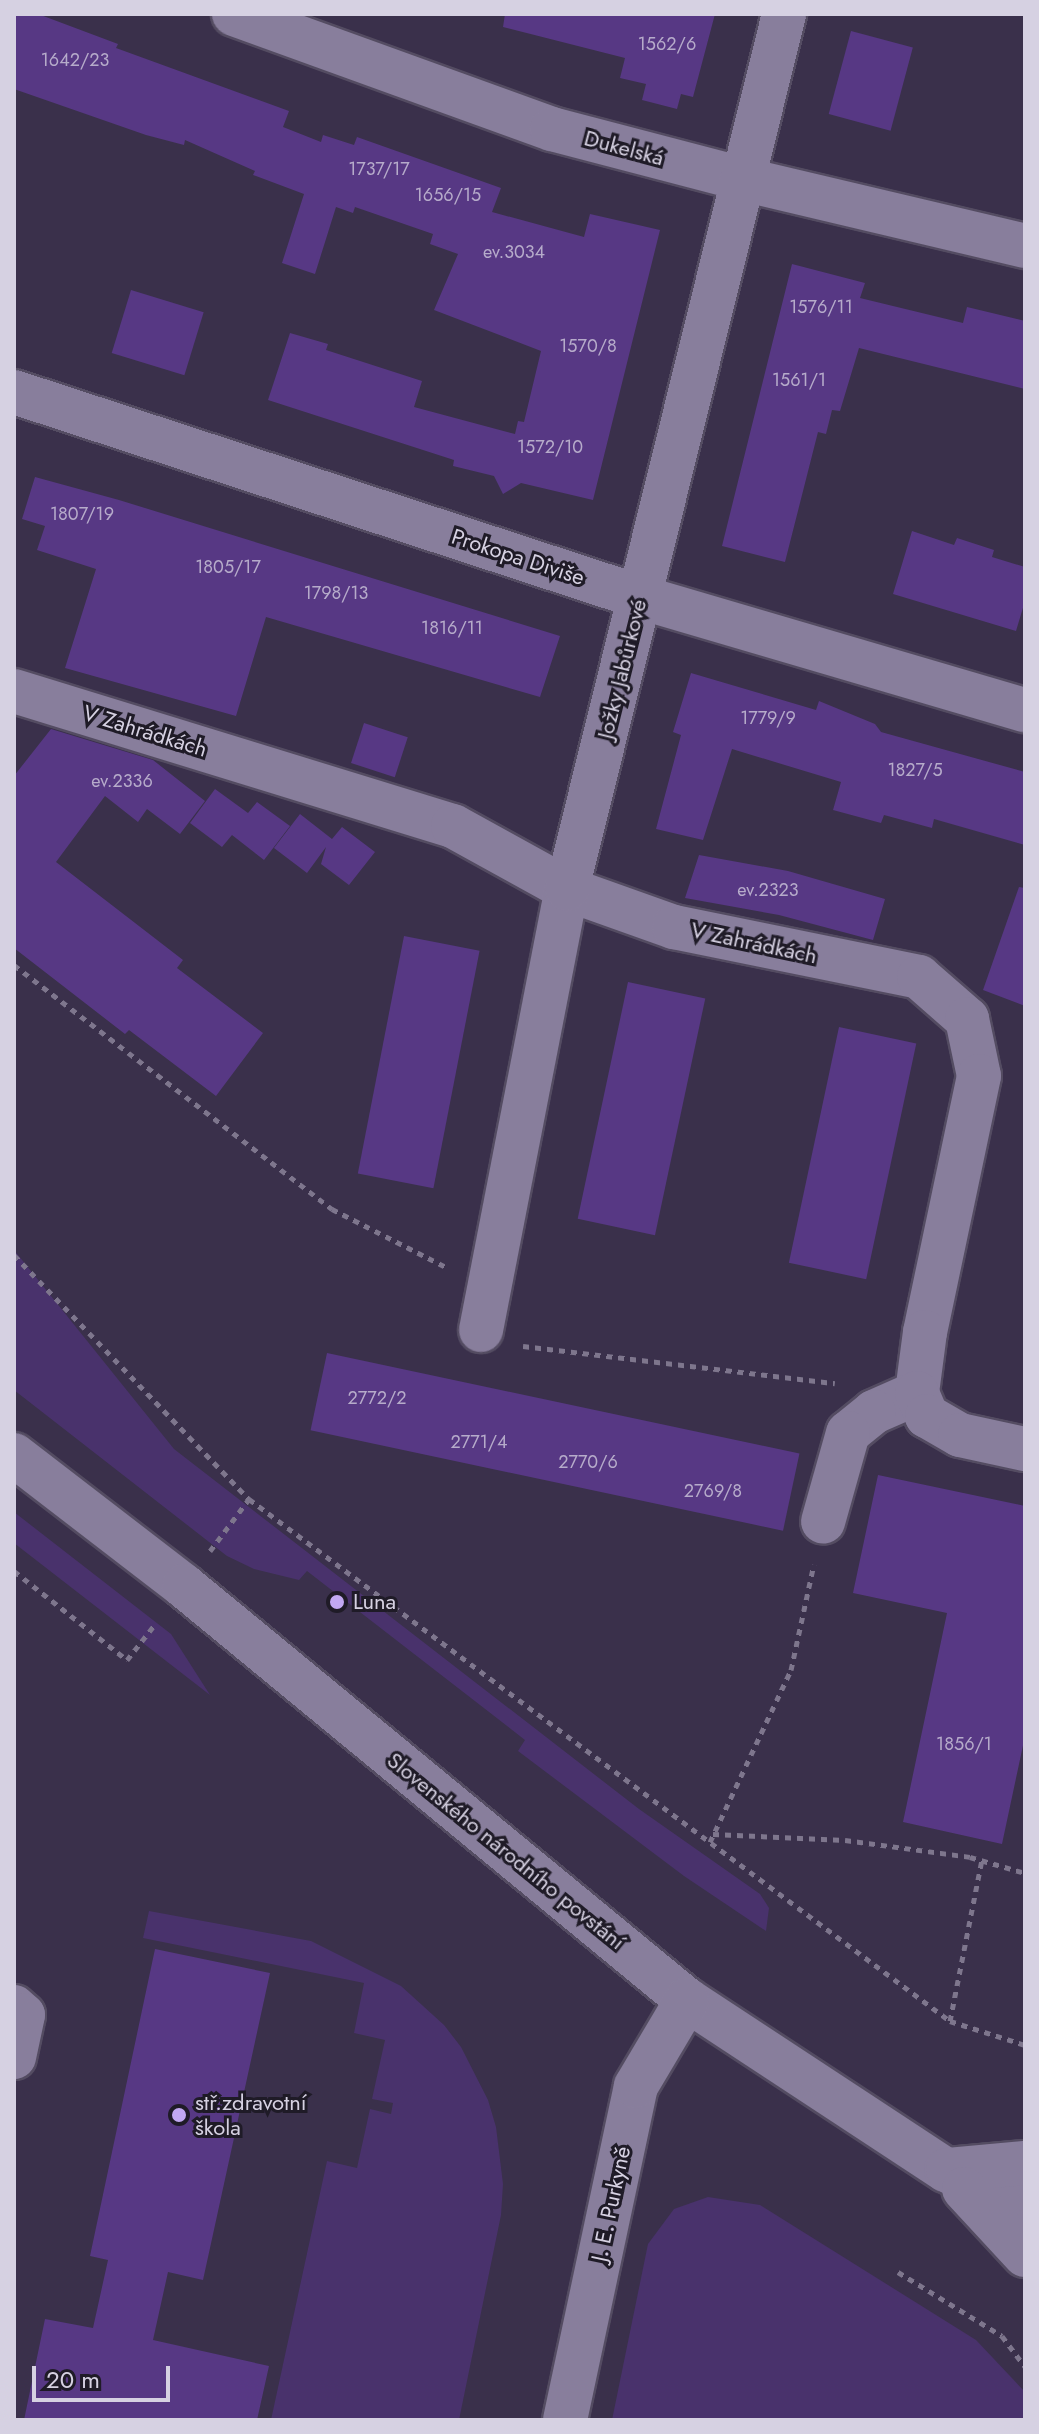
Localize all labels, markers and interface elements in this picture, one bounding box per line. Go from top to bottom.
house number: 1562/6 [638,33,696,55]
house number: 1642/23 [41,49,109,71]
street label: Dukelská [581,125,667,171]
house number: 1737/17 [348,158,410,180]
house number: 1656/15 [415,184,481,206]
house number: ev.3034 [483,241,545,263]
house number: 1576/11 [789,296,853,318]
house number: 1570/8 [559,335,617,357]
house number: 1561/1 [772,369,826,391]
house number: 1572/10 [517,436,583,458]
house number: 1807/19 [50,503,114,525]
street label: Prokopa Diviše [448,523,588,591]
house number: 1805/17 [195,556,261,578]
house number: 1798/13 [304,582,368,604]
street label: Jožky Jabůrkové [592,596,652,742]
house number: 1816/11 [421,617,483,639]
street label: V Zahrádkách [80,700,210,762]
house number: 1779/9 [740,707,796,729]
house number: 1827/5 [887,759,943,781]
house number: ev.2336 [91,770,153,792]
house number: ev.2323 [737,879,799,901]
street label: V Zahrádkách [688,917,820,969]
house number: 2772/2 [348,1387,406,1409]
house number: 2771/4 [450,1431,508,1453]
house number: 2770/6 [558,1451,618,1473]
house number: 2769/8 [684,1480,742,1502]
place label: Luna [353,1589,396,1615]
marker: Luna [328,1593,346,1611]
house number: 1856/1 [936,1733,992,1755]
street label: Slovenského národního povstání [382,1747,630,1955]
place label: stř.zdravotní škola [195,2089,307,2140]
marker: stř.zdravotní škola [170,2106,188,2124]
street label: J. E. Purkyně [586,2144,636,2264]
scale bar [36,2350,174,2400]
text: 20 m [46,2362,100,2397]

